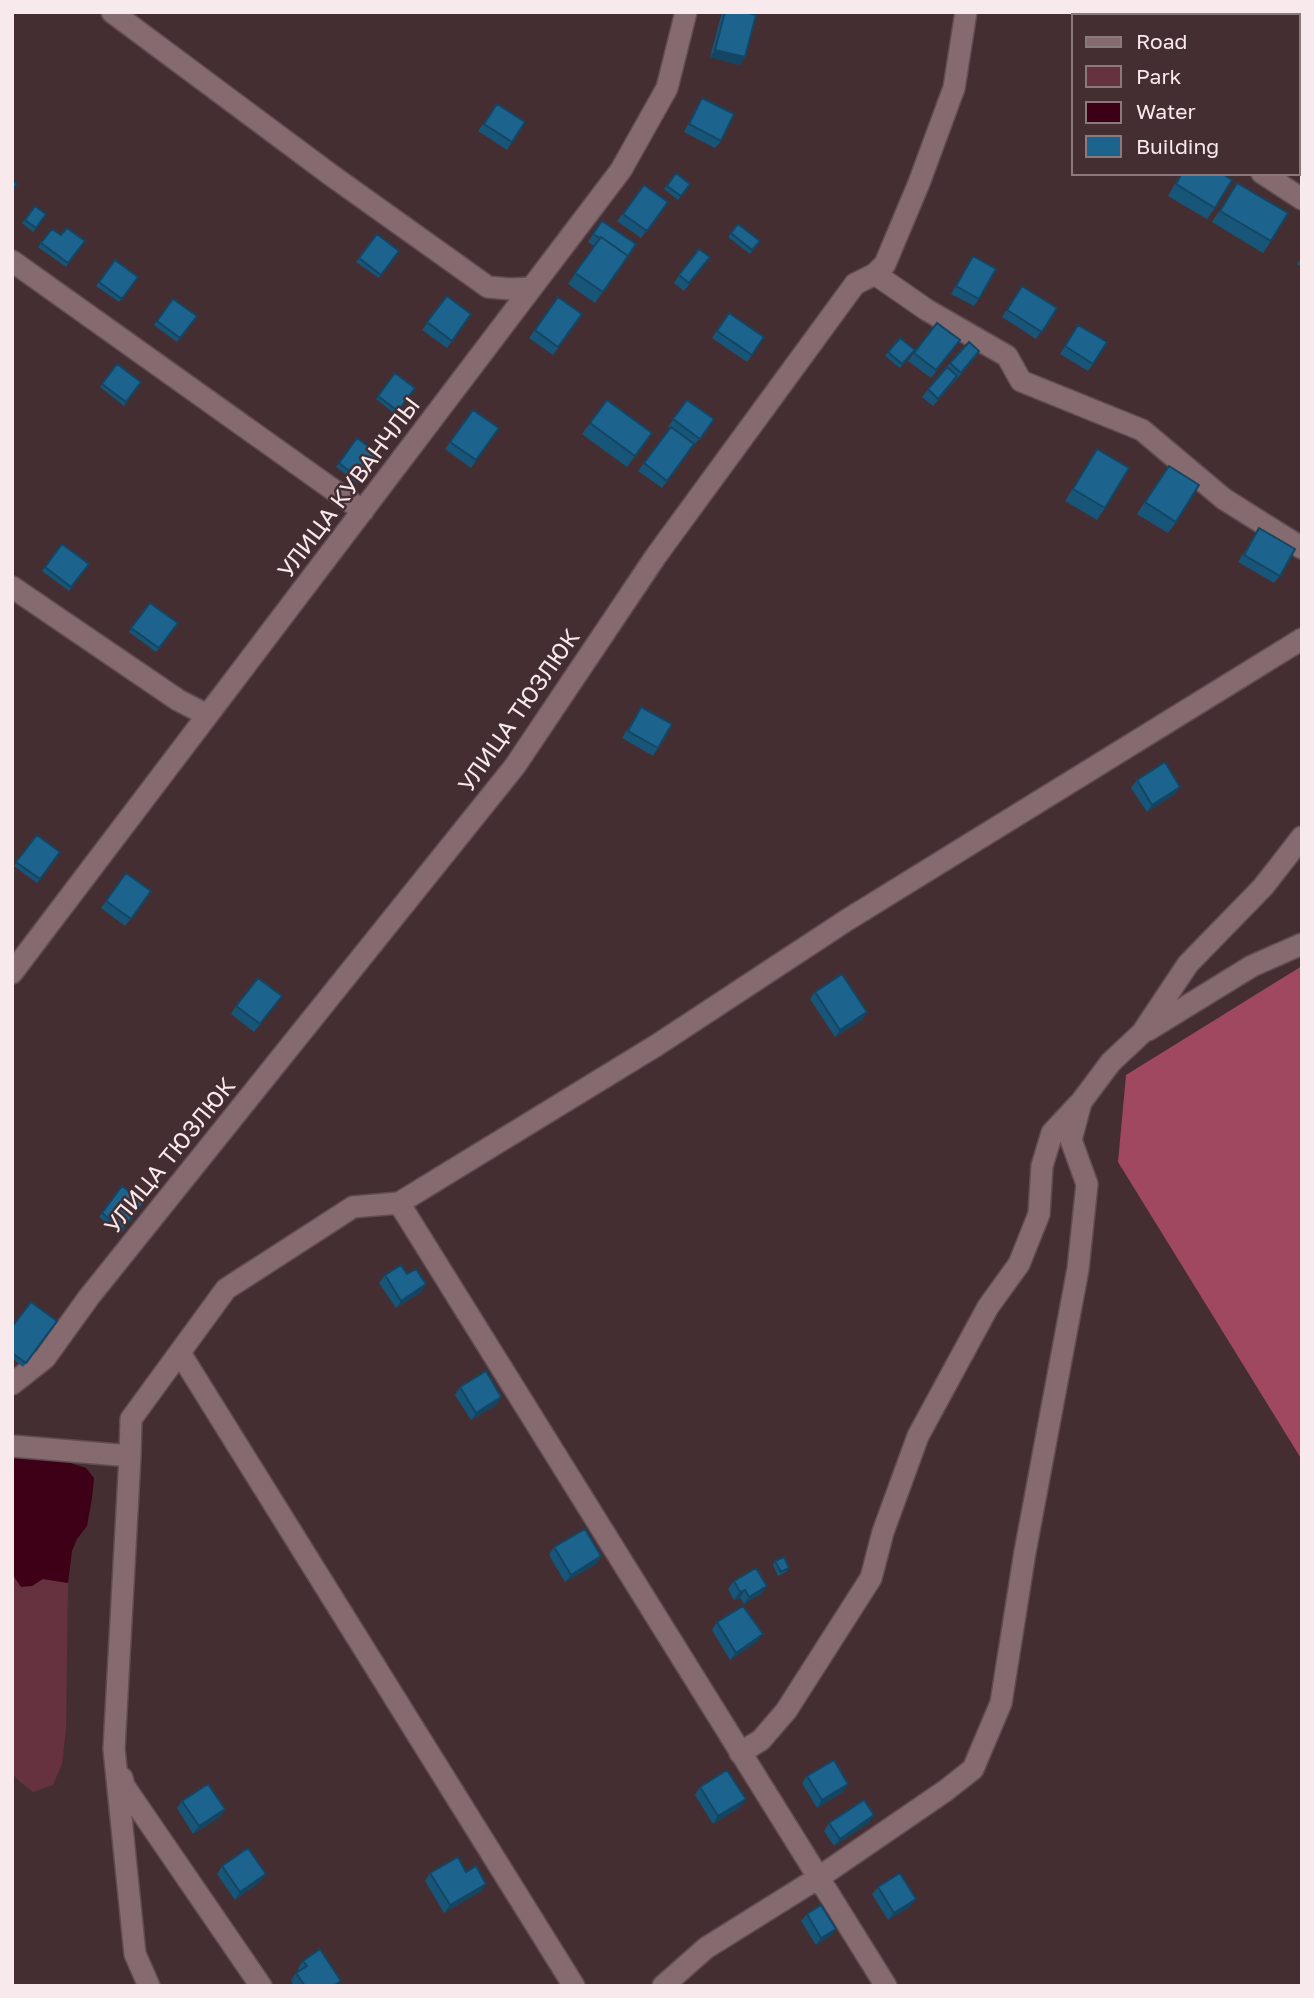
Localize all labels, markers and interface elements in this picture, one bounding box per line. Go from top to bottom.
legend [1072,14,1300,175]
text: Road [1136,28,1187,54]
text: Park [1136,63,1182,89]
text: Water [1136,98,1196,124]
text: Building [1136,133,1219,159]
street label: УЛИЦА КУВАНЧЛЫ [271,391,425,583]
street label: УЛИЦА ТЮЗЛЮК [451,623,585,797]
street label: УЛИЦА ТЮЗЛЮК [98,1071,240,1239]

